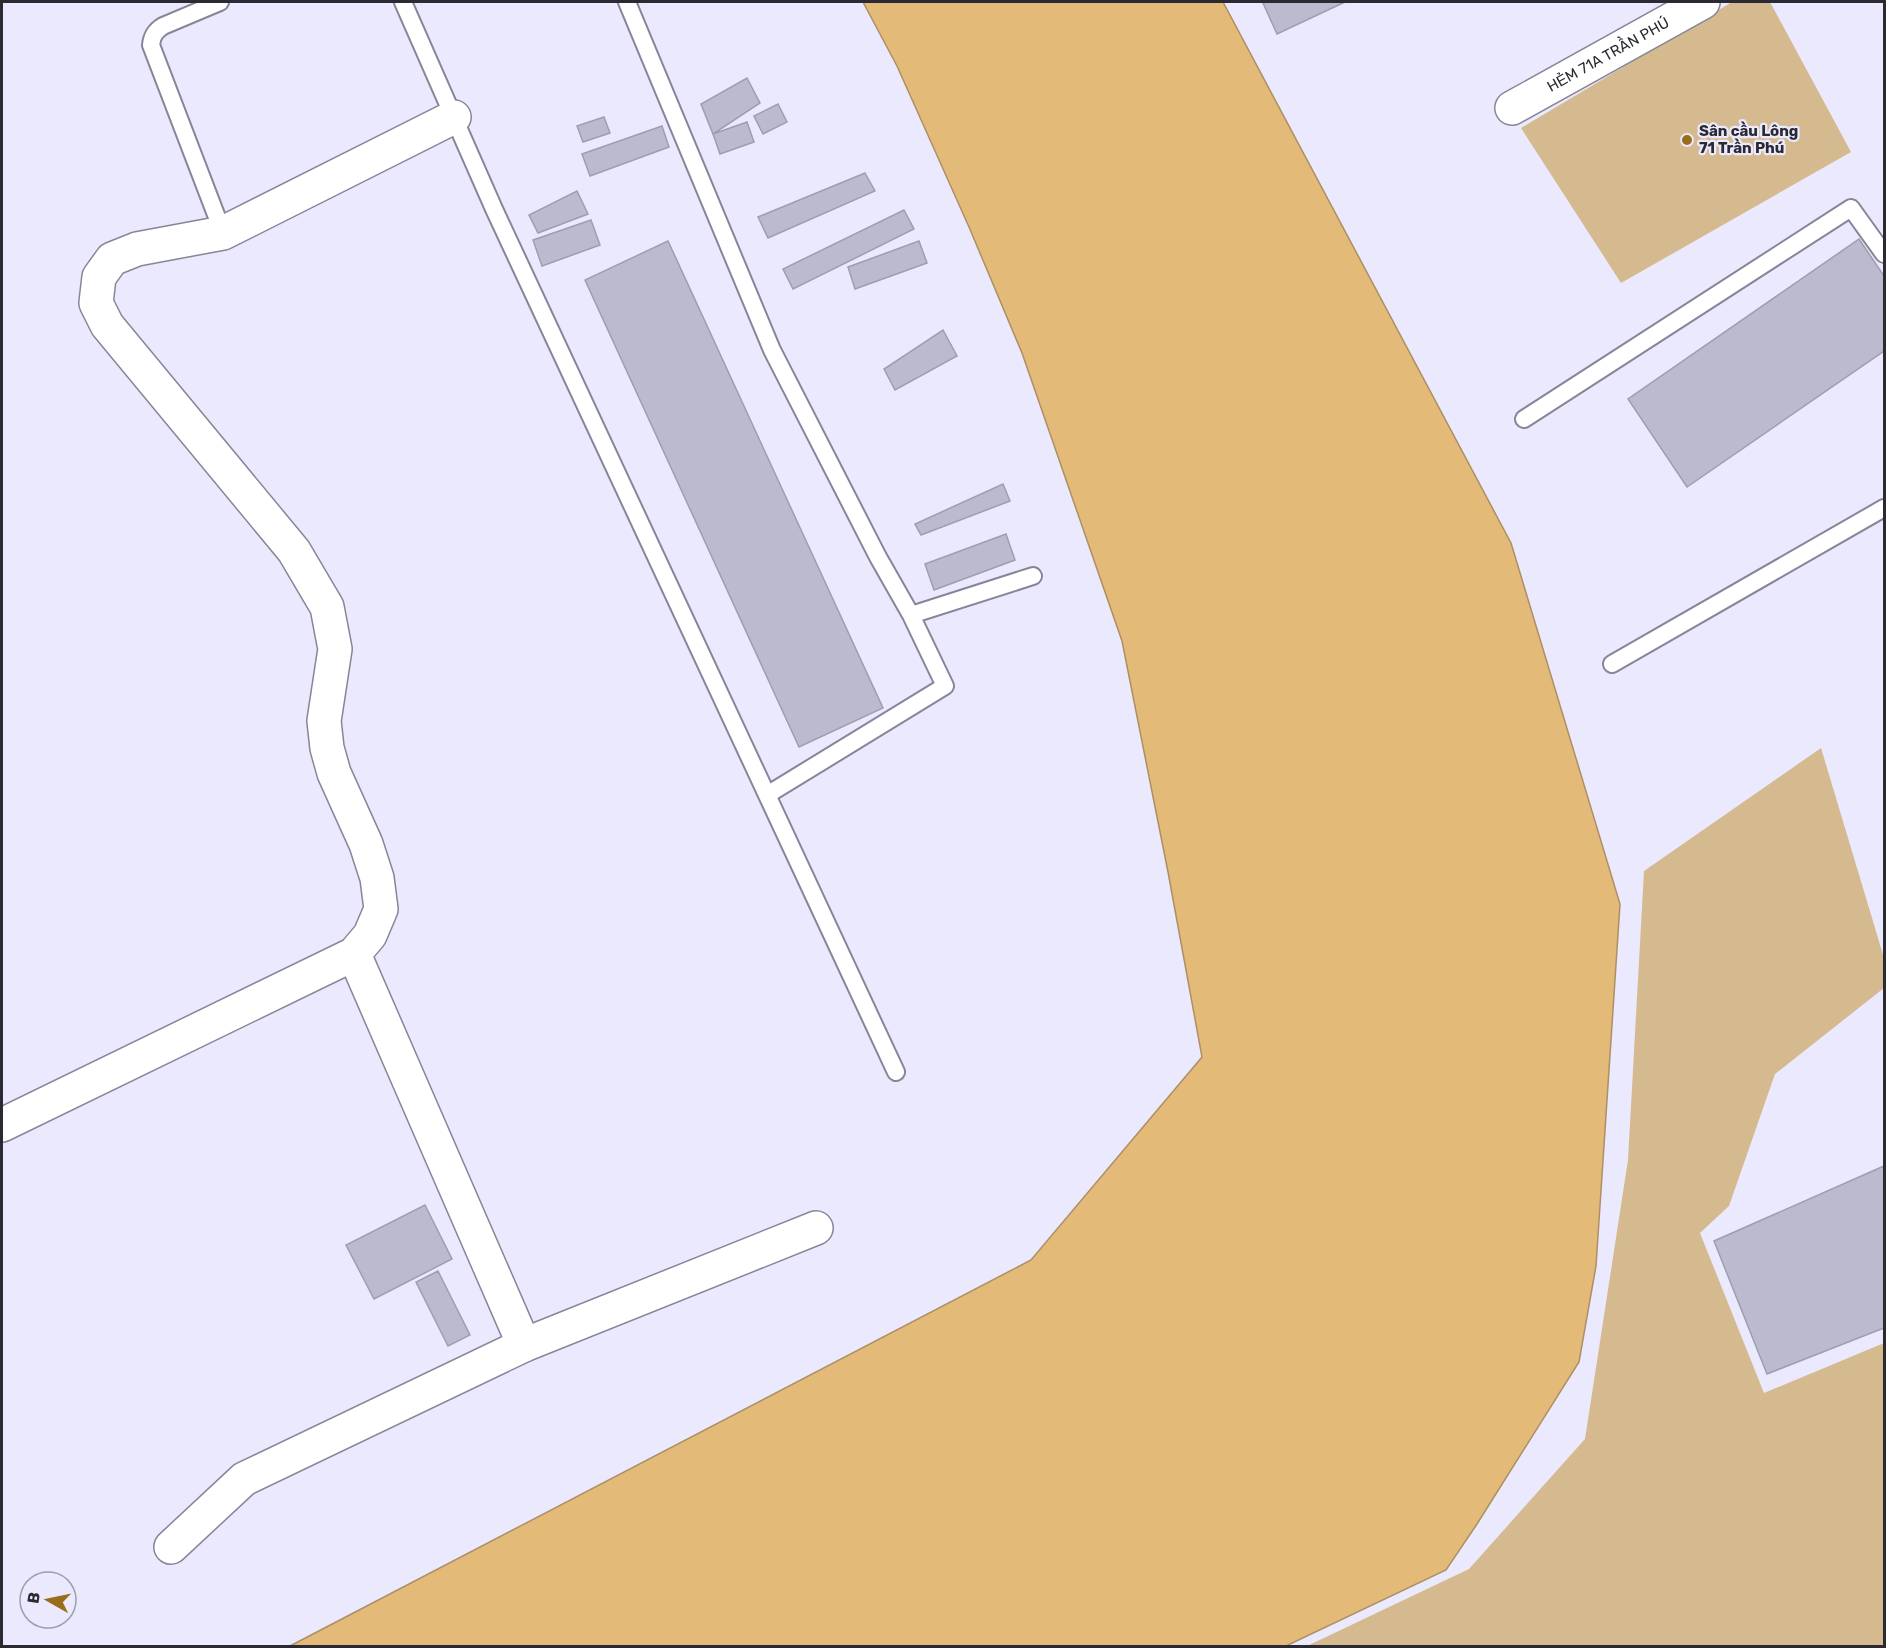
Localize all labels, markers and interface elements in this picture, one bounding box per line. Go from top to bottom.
street label: HẺM 71A TRẦN PHÚ [1544,14,1672,96]
place label: Sân cầu Lông 71 Trần Phú [1699,121,1798,157]
marker: Sân cầu Lông 71 Trần Phú [1680,133,1694,147]
north arrow [18,1570,78,1630]
text: B [23,1591,44,1605]

